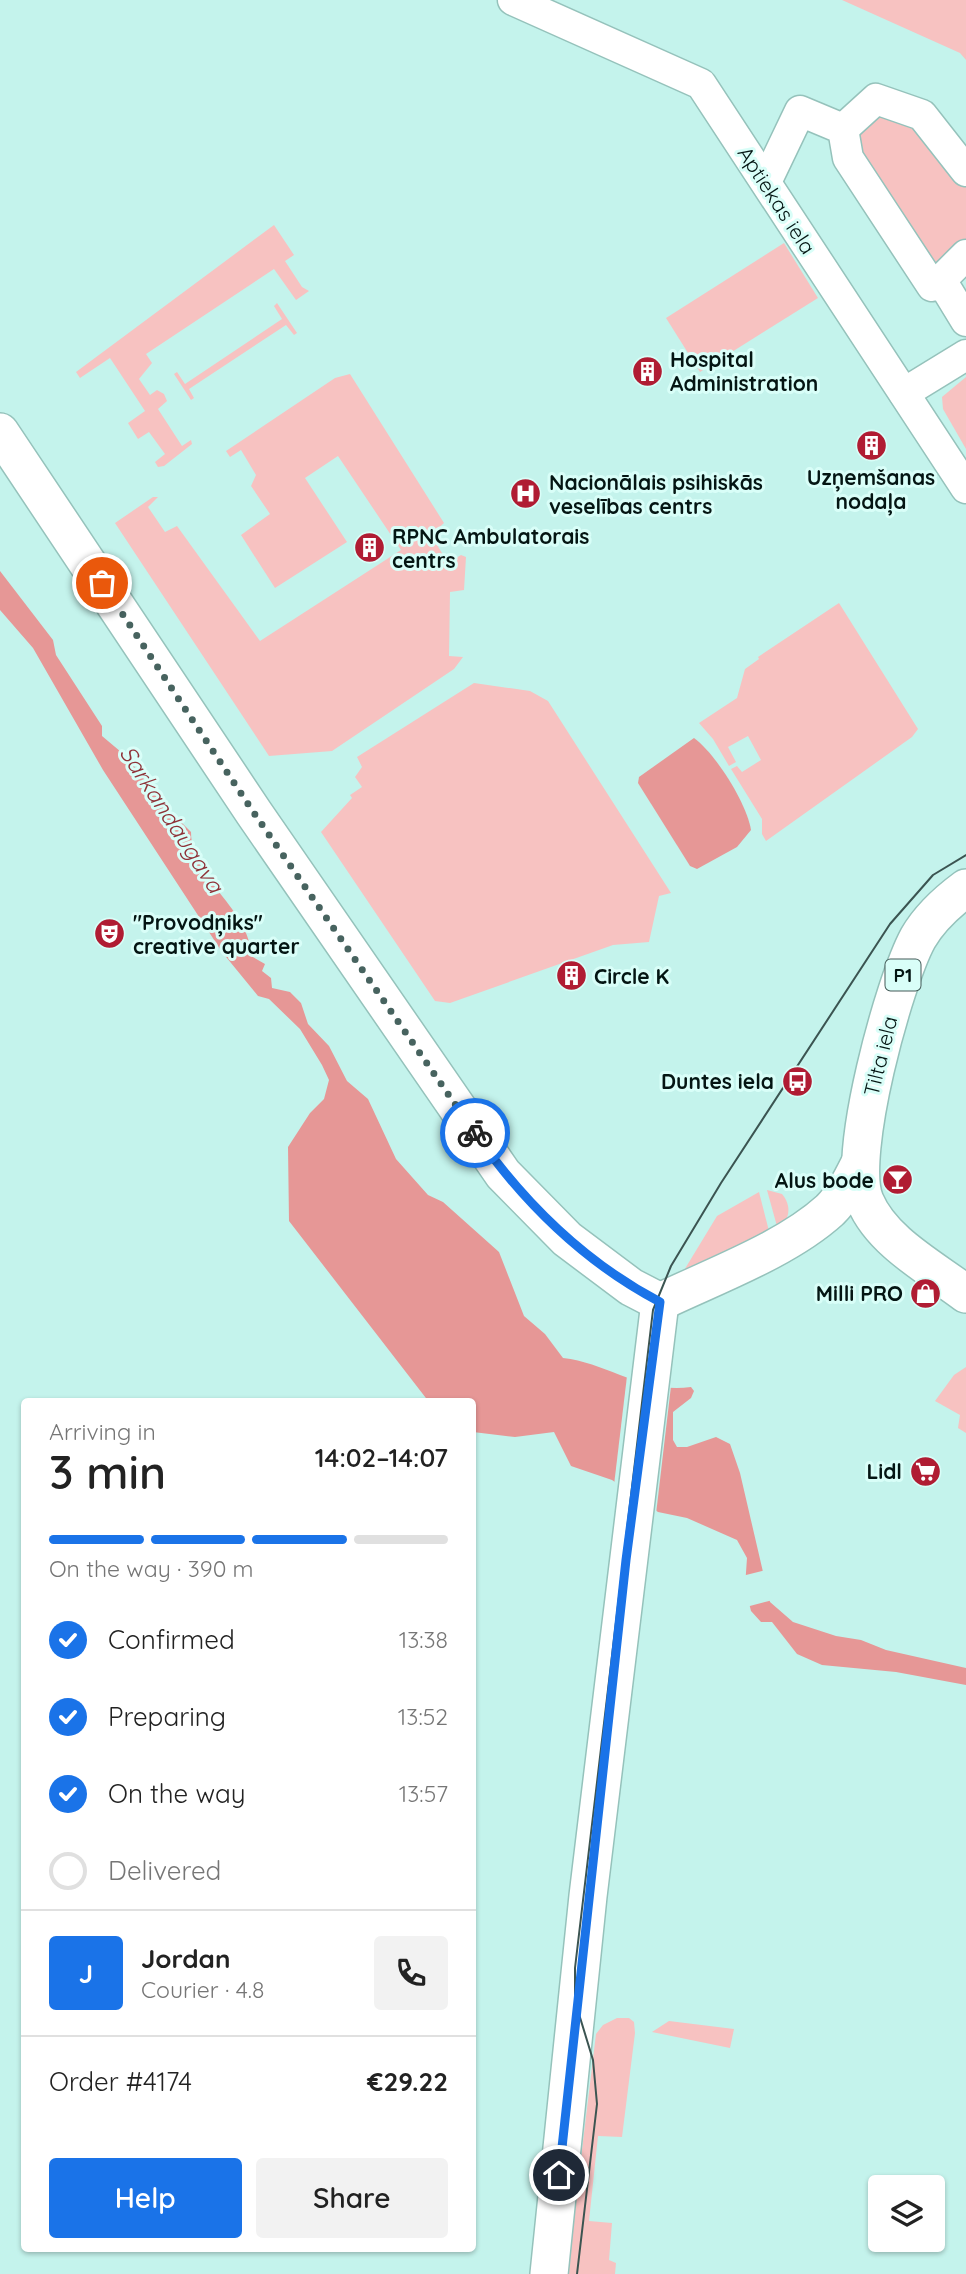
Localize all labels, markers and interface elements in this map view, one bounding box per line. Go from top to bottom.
street label: Aptiekas iela [733,141,821,259]
place label: Hospital Administration [670,346,818,396]
building icon: Hospital Administration [630,354,664,388]
building icon: Uzņemšanas nodaļa [854,428,888,462]
place label: Uzņemšanas nodaļa [807,464,935,516]
place label: Nacionālais psihiskās veselības centrs [549,469,763,519]
hospital icon: Nacionālais psihiskās veselības centrs [509,477,543,511]
place label: RPNC Ambulatorais centrs [392,523,589,573]
building icon: RPNC Ambulatorais centrs [352,531,386,565]
pin [72,553,132,613]
icon: bag [83,564,121,602]
water label: Sarkandaugava [114,740,231,899]
place label: "Provodņiks" creative quarter [133,909,300,959]
theatre icon: "Provodņiks" creative quarter [93,917,127,951]
building icon: Circle K [554,959,588,993]
road number: P1 [886,959,920,990]
place label: Circle K [594,963,669,989]
street label: Tilta iela [858,1013,902,1099]
bus stop icon: Duntes iela [780,1064,814,1098]
place label: Duntes iela [661,1068,774,1094]
courier [440,1098,510,1168]
icon: bike [456,1114,494,1152]
bar icon: Alus bode [880,1163,914,1197]
place label: Alus bode [775,1167,874,1193]
shop icon: Milli PRO [909,1276,943,1310]
place label: Milli PRO [816,1280,903,1306]
text: Arriving in [49,1417,156,1446]
text: 14:02–14:07 [315,1441,448,1474]
text: 3 min [49,1443,166,1501]
supermarket icon: Lidl [908,1454,942,1488]
place label: Lidl [866,1458,902,1484]
text: On the way · 390 m [49,1554,254,1583]
icon: check [49,1621,87,1659]
text: Confirmed [108,1623,235,1656]
text: 13:38 [399,1625,448,1654]
icon: check [49,1698,87,1736]
text: Preparing [108,1700,226,1733]
text: 13:52 [398,1702,448,1731]
icon: check [49,1775,87,1813]
text: On the way [108,1777,246,1810]
text: 13:57 [399,1779,448,1808]
text: Delivered [108,1854,221,1887]
button: phone [374,1936,448,2010]
text: Jordan [141,1942,230,1975]
text: J [79,1957,93,1990]
text: Courier · 4.8 [141,1975,264,2004]
text: Order #4174 [49,2065,192,2098]
text: €29.22 [367,2065,448,2098]
pin [529,2145,589,2205]
icon: home [540,2156,578,2194]
button: Help [49,2158,242,2238]
button: Share [256,2158,448,2238]
map controls [868,2175,945,2252]
button: layers [868,2175,945,2252]

